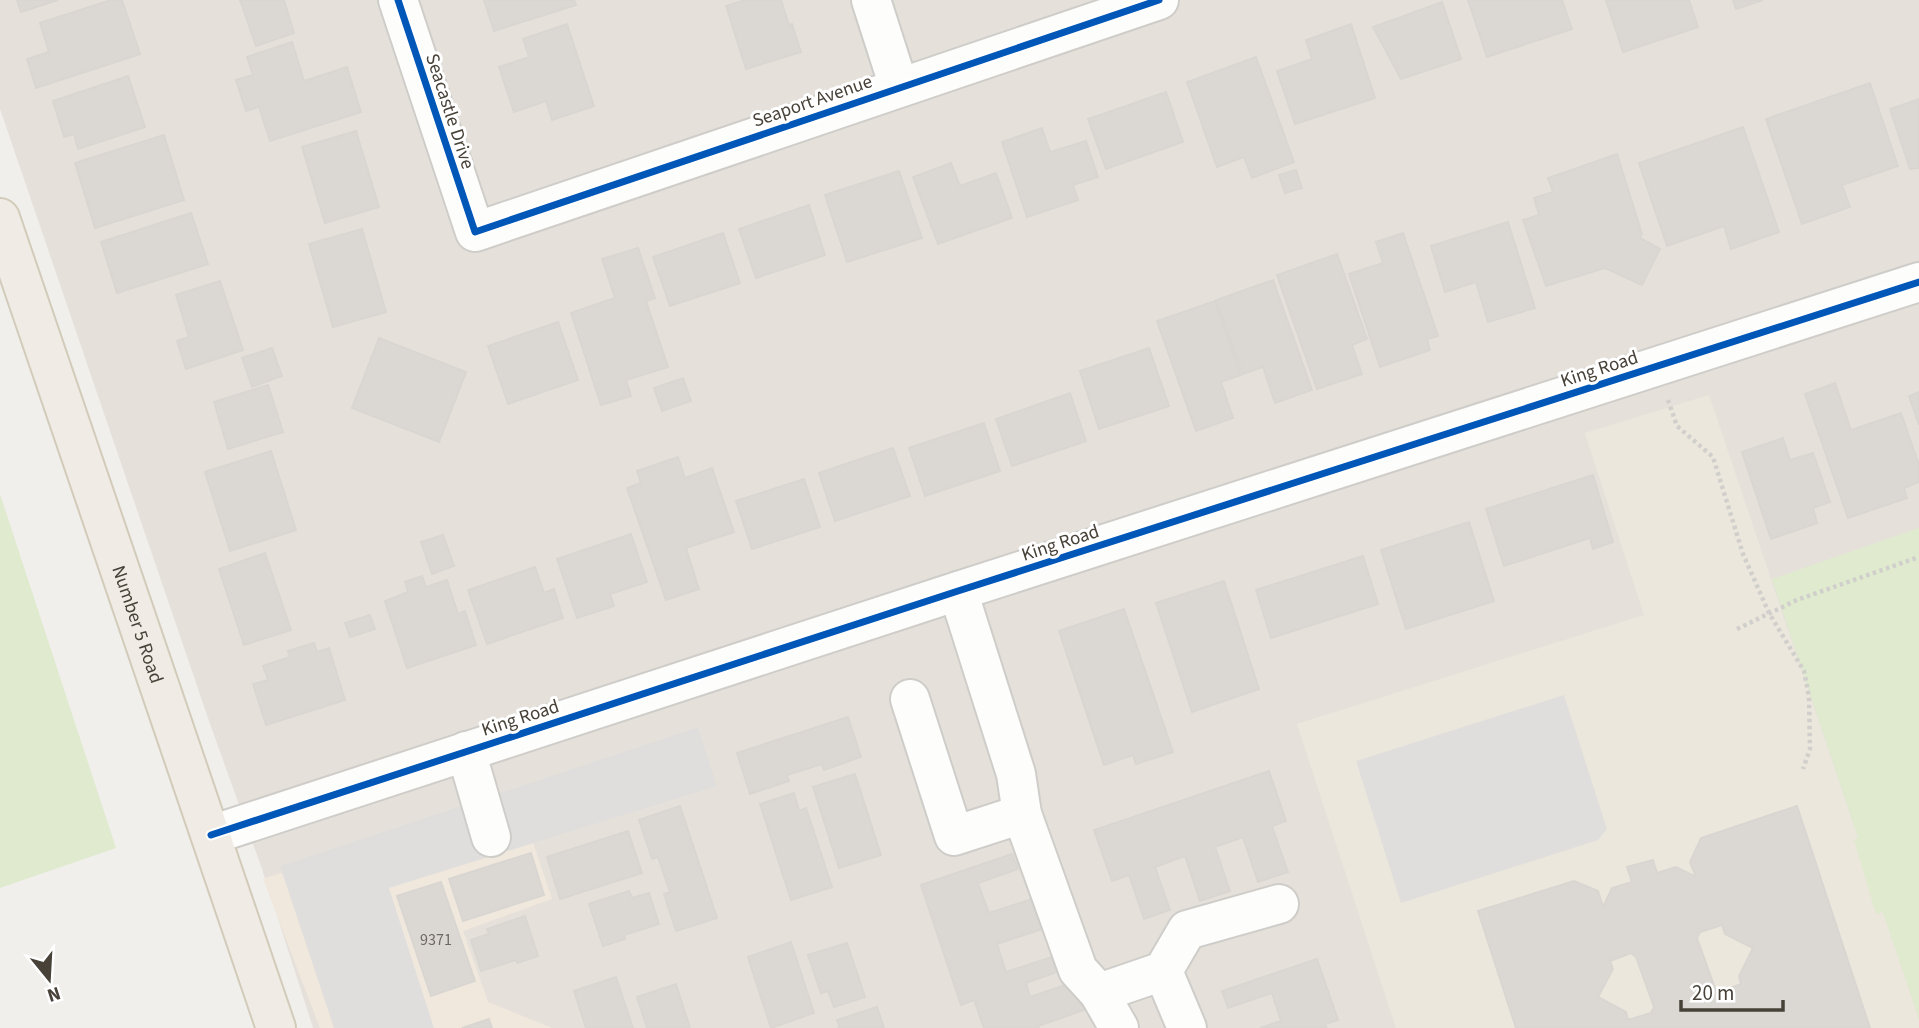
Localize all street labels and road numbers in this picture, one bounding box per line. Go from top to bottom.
street label: Seacastle Drive [418,50,481,173]
street label: Seaport Avenue [749,68,876,135]
street label: King Road [1557,344,1642,395]
street label: King Road [1018,518,1103,569]
street label: Number 5 Road [104,562,170,687]
street label: King Road [478,693,563,744]

